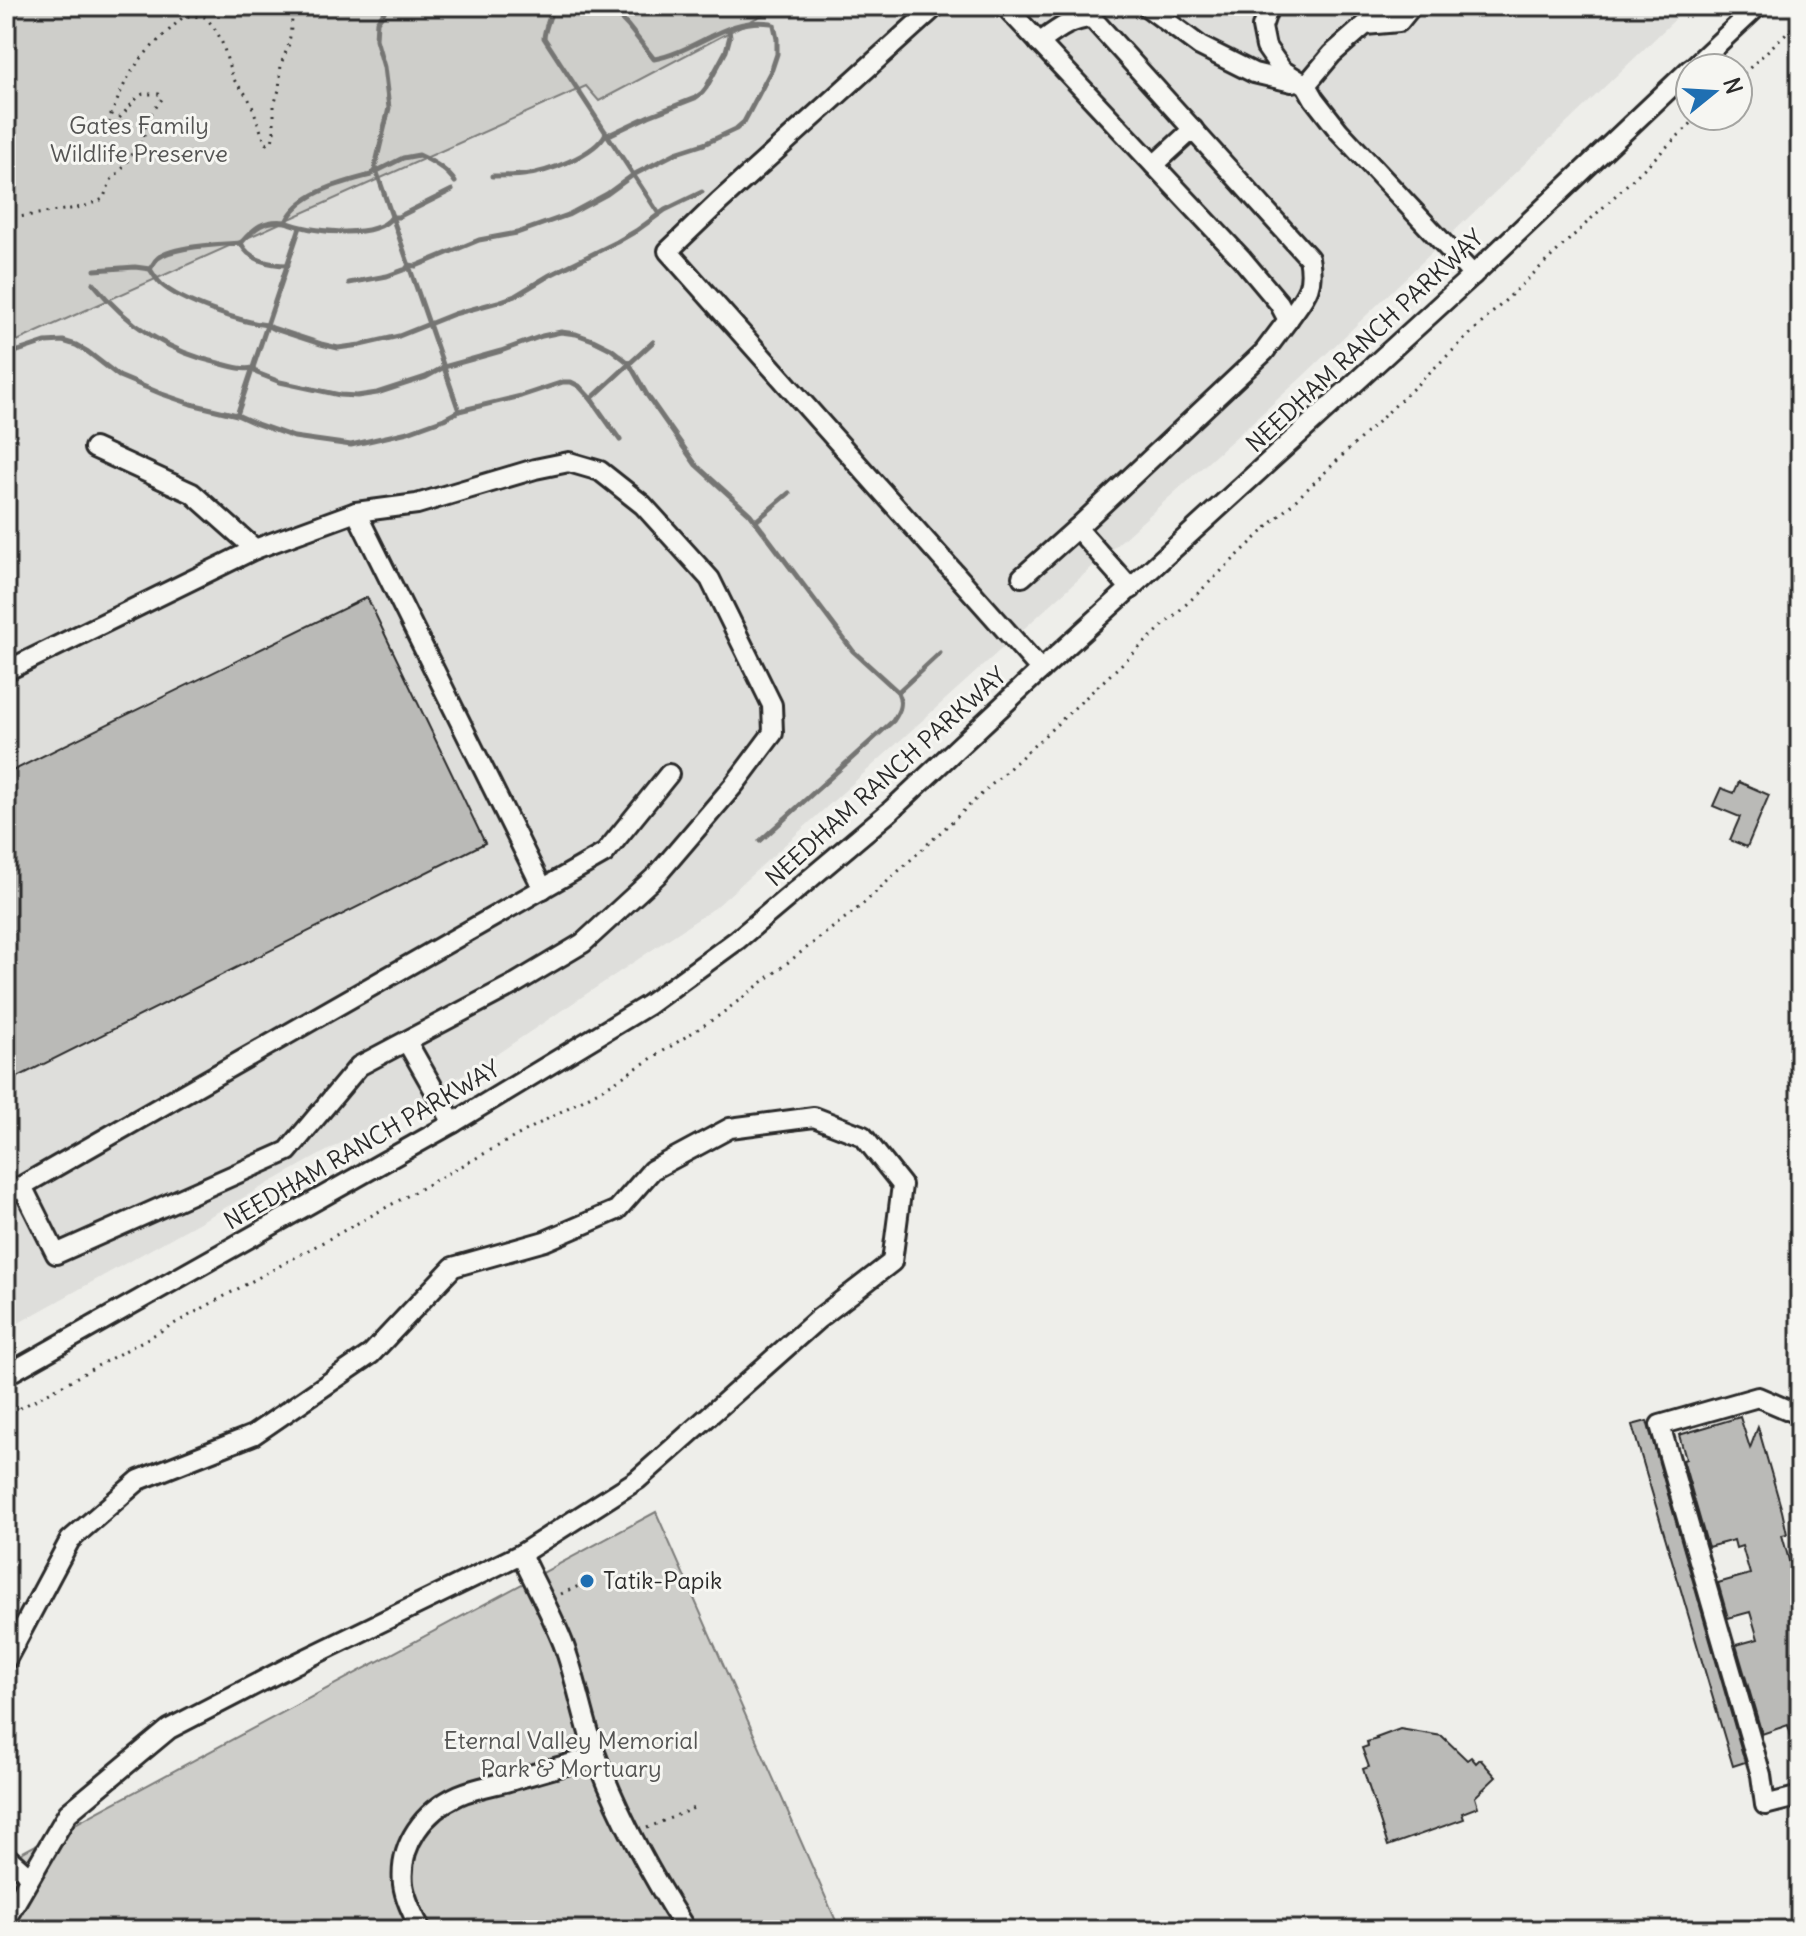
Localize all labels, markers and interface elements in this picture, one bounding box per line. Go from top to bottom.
north arrow [1674,52,1754,132]
text: N [1717,74,1749,97]
park label: Gates Family Wildlife Preserve [50,110,228,168]
street label: NEEDHAM RANCH PARKWAY [1239,222,1489,458]
street label: NEEDHAM RANCH PARKWAY [759,660,1012,892]
street label: NEEDHAM RANCH PARKWAY [218,1053,505,1235]
place label: Tatik-Papik [603,1565,722,1595]
marker: Tatik-Papik [578,1572,596,1590]
park label: Eternal Valley Memorial Park & Mortuary [444,1725,698,1783]

